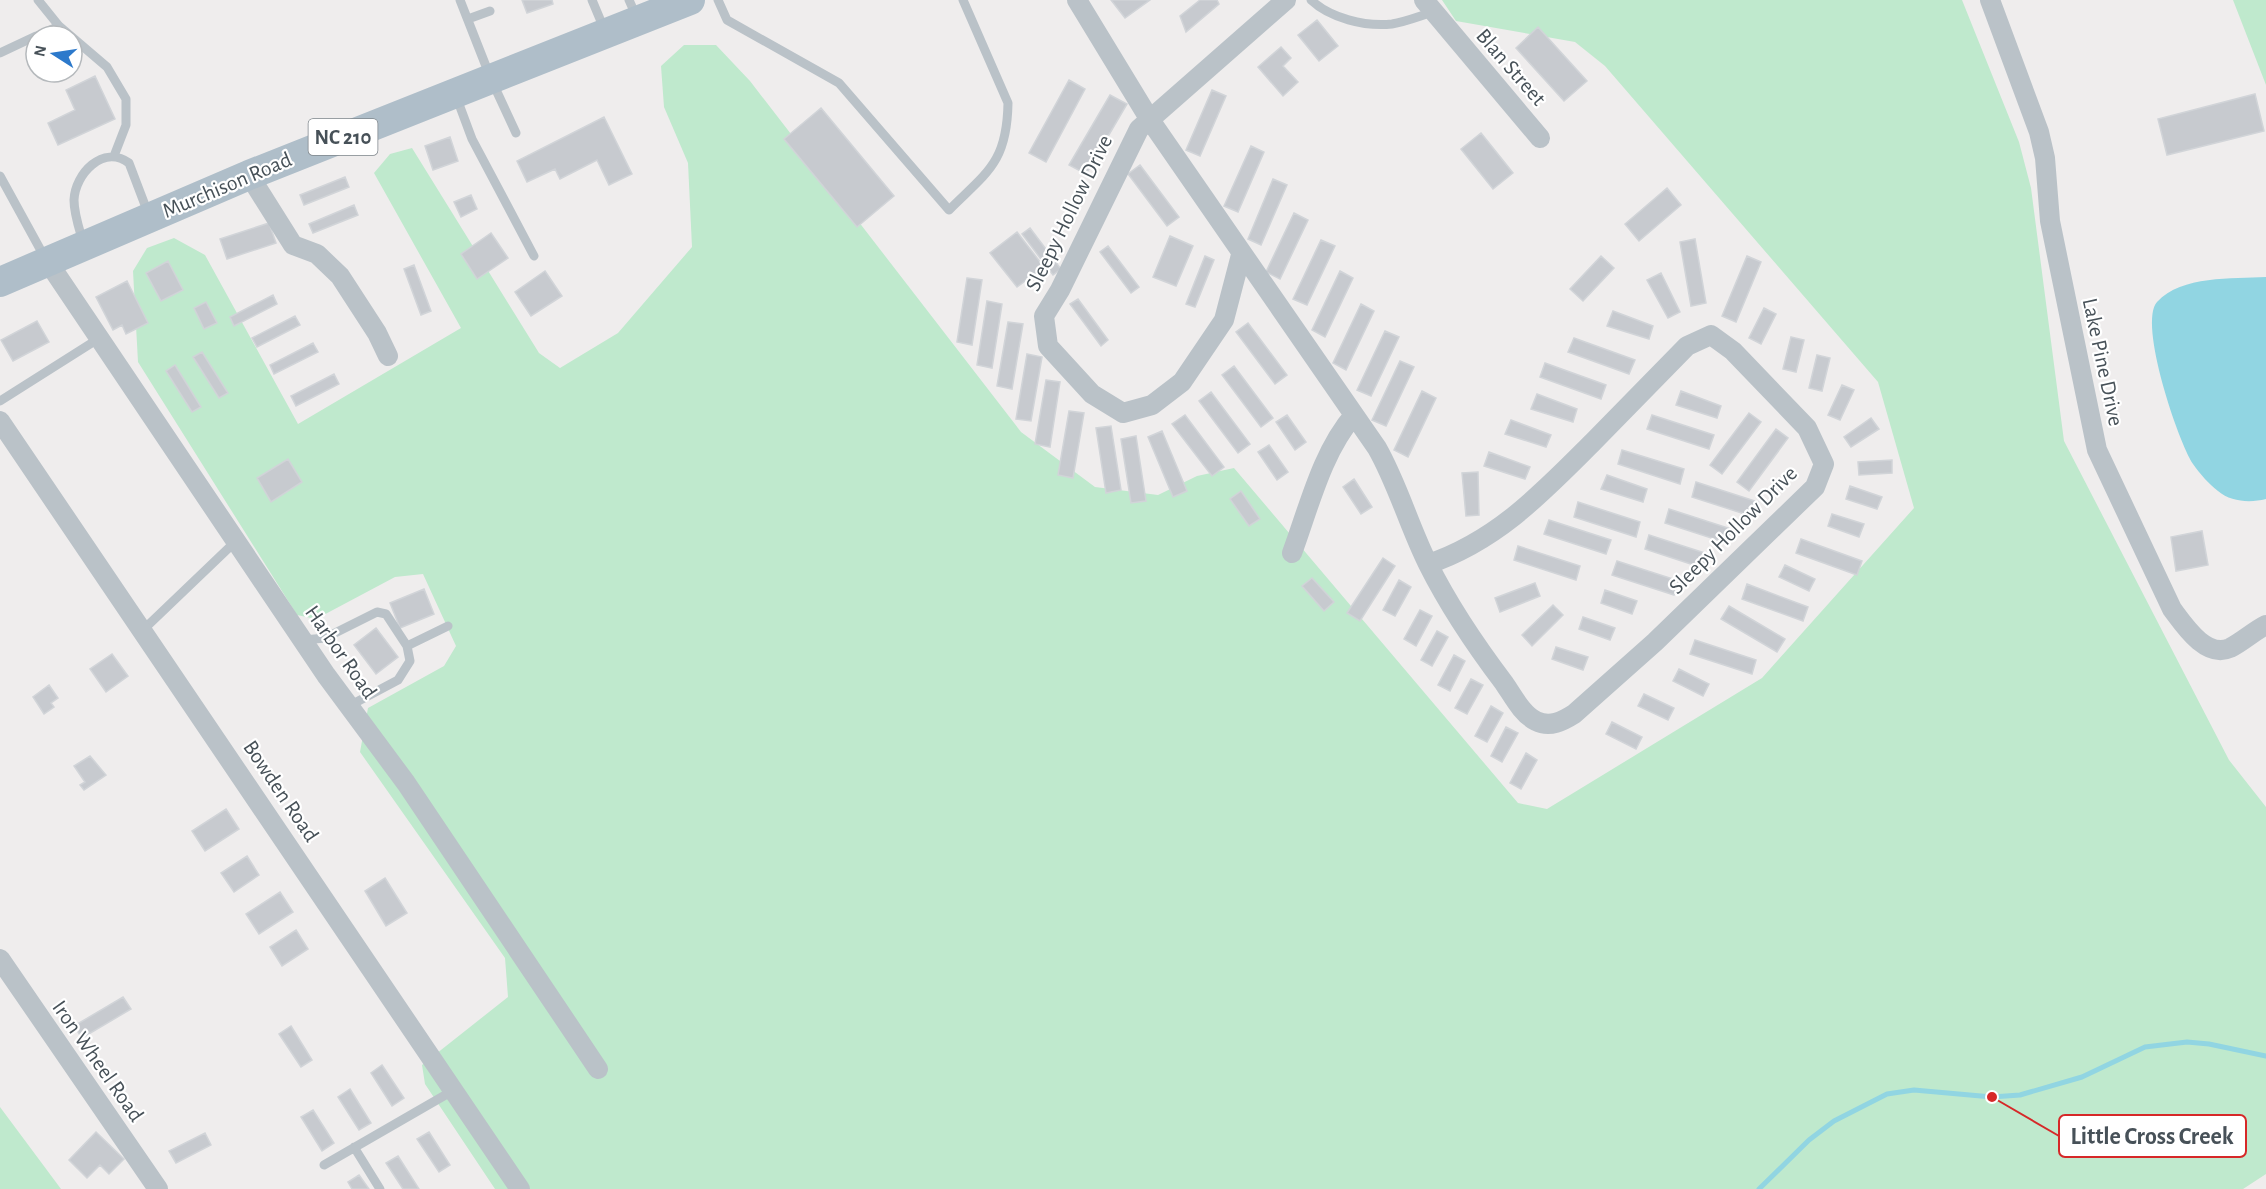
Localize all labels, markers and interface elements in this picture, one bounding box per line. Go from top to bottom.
north arrow [24,24,84,84]
street label: Blan Street [1472,24,1550,110]
text: N [31,44,49,58]
road number: NC 210 [308,119,378,155]
street label: Sleepy Hollow Drive [1022,131,1116,295]
street label: Murchison Road [159,148,295,222]
street label: Lake Pine Drive [2079,296,2127,428]
street label: Sleepy Hollow Drive [1665,462,1801,598]
street label: Harbor Road [301,601,381,703]
street label: Bowden Road [239,736,323,846]
street label: Iron Wheel Road [48,996,148,1126]
callout: Little Cross Creek [2059,1115,2246,1157]
text: Little Cross Creek [2070,1125,2234,1149]

